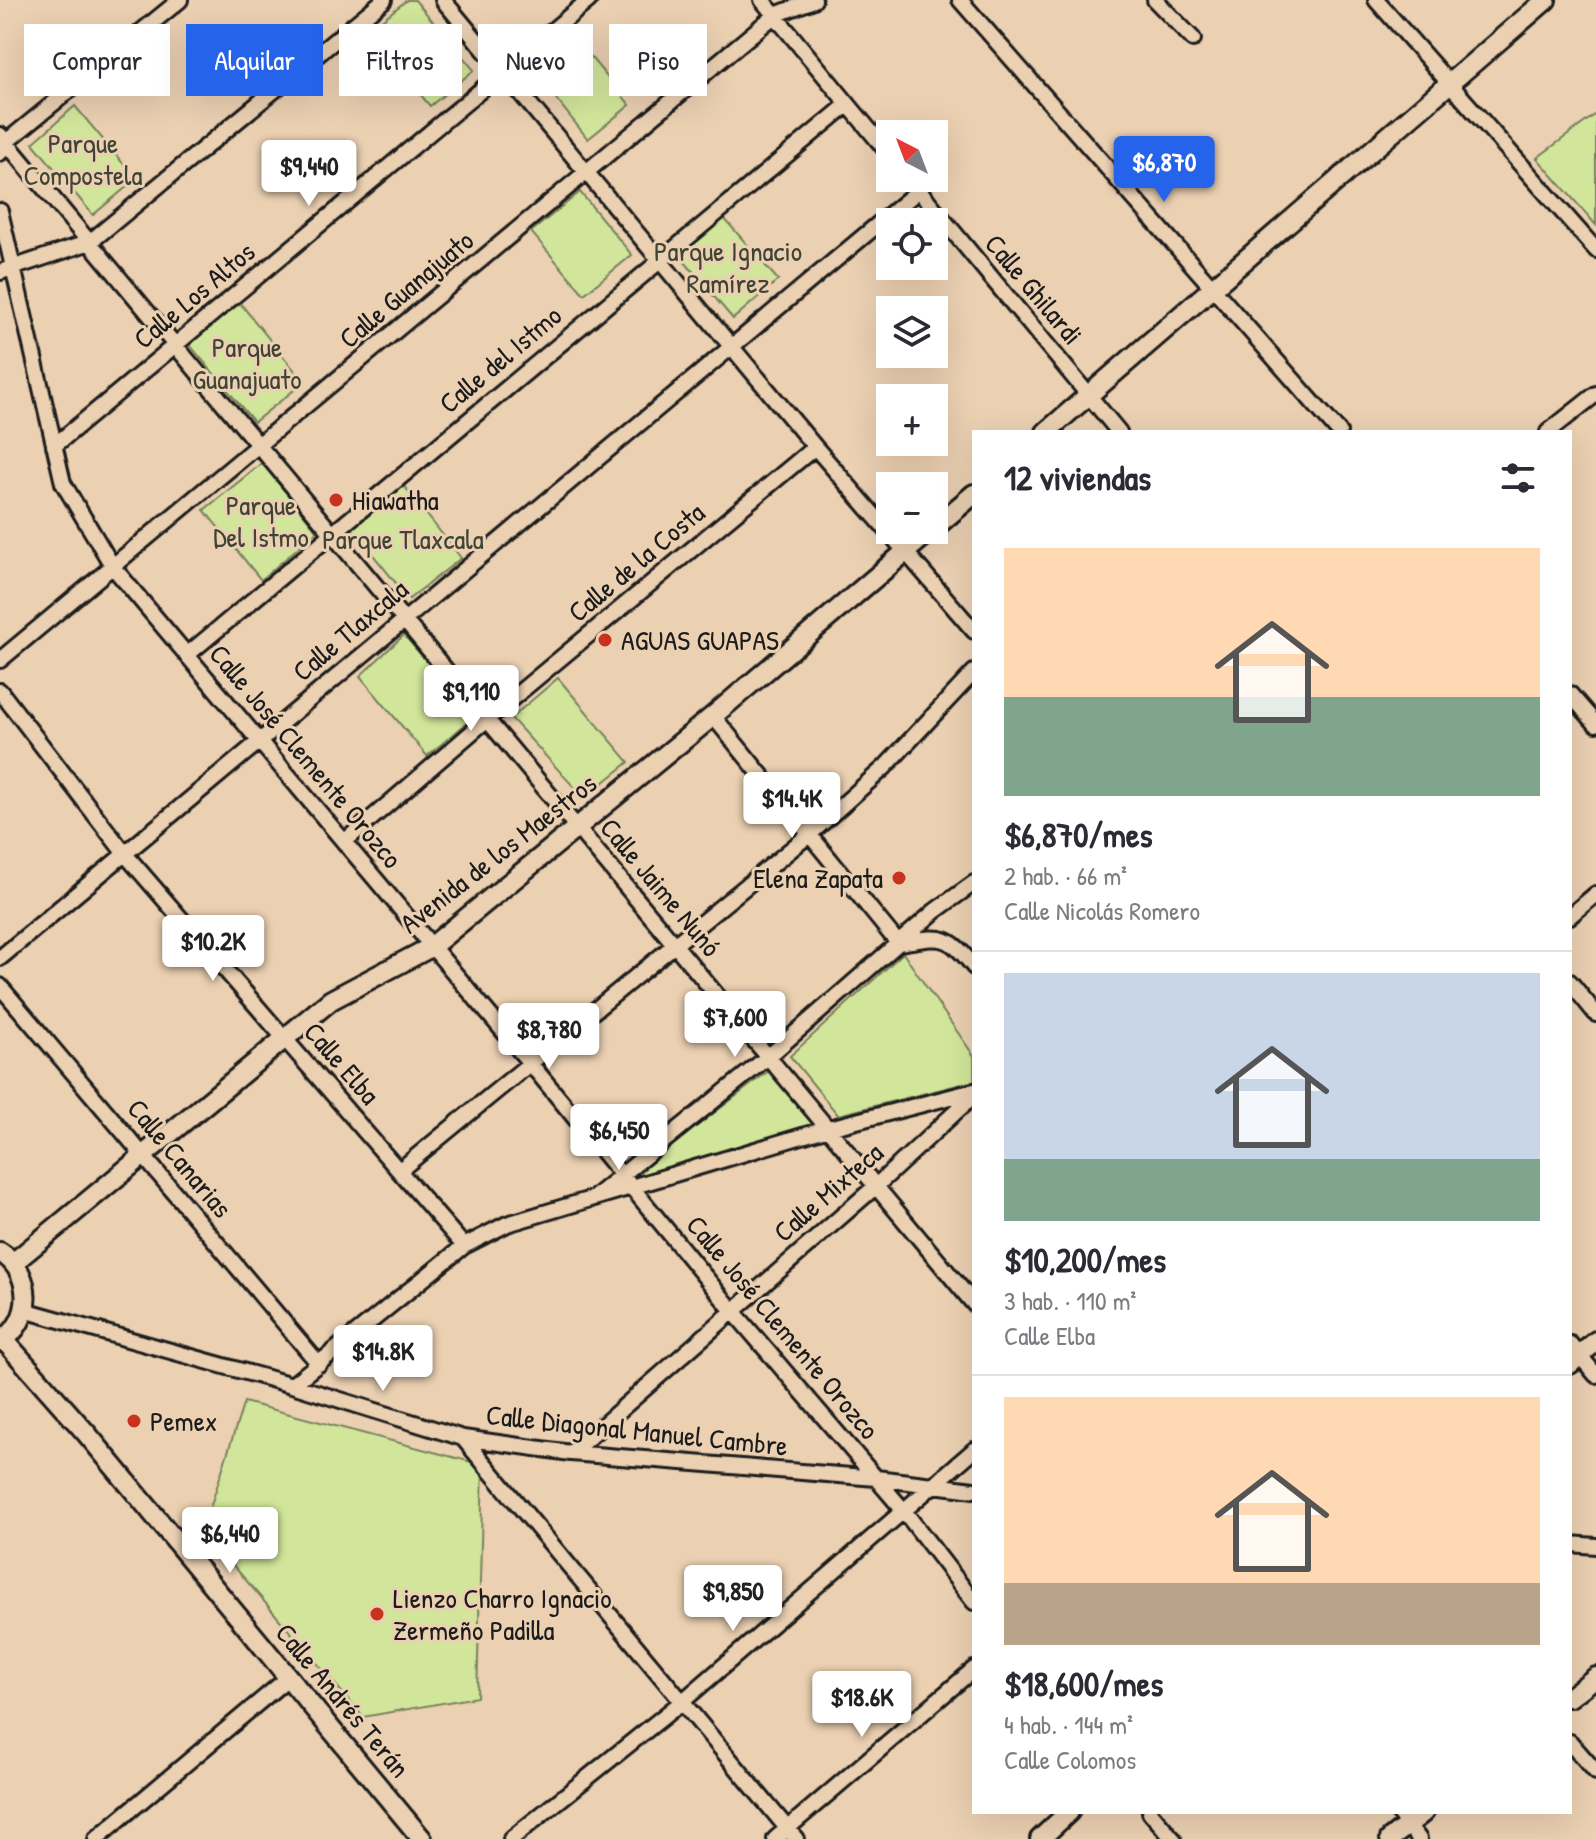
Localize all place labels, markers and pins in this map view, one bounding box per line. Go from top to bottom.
pin: $6,870 [1099,136,1229,204]
pin: $9,440 [244,140,374,208]
place label: Hiawatha [352,481,439,519]
marker: Hiawatha [327,491,345,509]
place label: AGUAS GUAPAS [621,621,779,659]
marker: AGUAS GUAPAS [596,631,614,649]
pin: $9,110 [406,665,536,733]
pin: $14.4K [727,772,857,840]
place label: Elena Zapata [753,859,883,897]
marker: Elena Zapata [890,869,908,887]
pin: $10.2K [148,915,278,983]
pin: $7,600 [670,991,800,1059]
pin: $8,780 [484,1003,614,1071]
pin: $6,450 [554,1104,684,1172]
pin: $14.8K [318,1325,448,1393]
place label: Pemex [150,1402,217,1440]
marker: Pemex [125,1412,143,1430]
pin: $6,440 [165,1507,295,1575]
pin: $9,850 [668,1565,798,1633]
place label: Lienzo Charro Ignacio Zermeño Padilla [393,1579,612,1649]
marker: Lienzo Charro Ignacio Zermeño Padilla [368,1605,386,1623]
pin: $18.6K [797,1671,927,1739]

